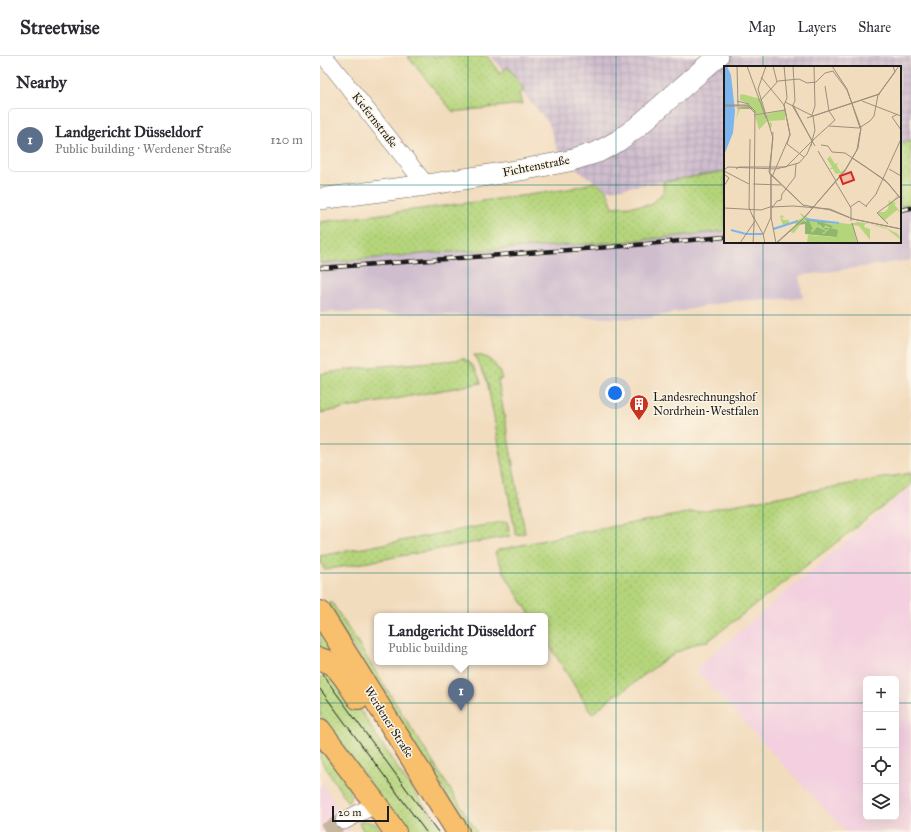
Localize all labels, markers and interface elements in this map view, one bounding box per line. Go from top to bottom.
text: Streetwise [20,16,100,39]
text: Map [748,19,776,36]
text: Layers [798,19,836,36]
text: Share [858,19,891,36]
inset map [724,66,901,243]
text: Nearby [16,72,67,93]
street label: Kiefernstraße [349,90,401,150]
text: Landgericht Düsseldorf [55,123,201,141]
text: 1 [27,132,33,148]
text: 120 m [270,132,303,148]
text: Public building · Werdener Straße [55,141,232,157]
street label: Fichtenstraße [501,153,571,179]
your location [605,383,625,403]
place label: Landesrechnungshof Nordrhein-Westfalen [653,390,759,418]
building icon: Landesrechnungshof Nordrhein-Westfalen [628,393,650,421]
popup [374,613,548,665]
text: Landgericht Düsseldorf [388,622,534,640]
text: Public building [388,640,467,656]
map controls [863,676,899,820]
button: + [863,676,899,712]
pin: 1 [448,678,474,711]
street label: Werdener Straße [361,684,417,760]
button: − [863,712,899,748]
button: locate [863,748,899,784]
button: layers [863,784,899,820]
scale bar [332,804,389,823]
text: 20 m [338,806,361,819]

